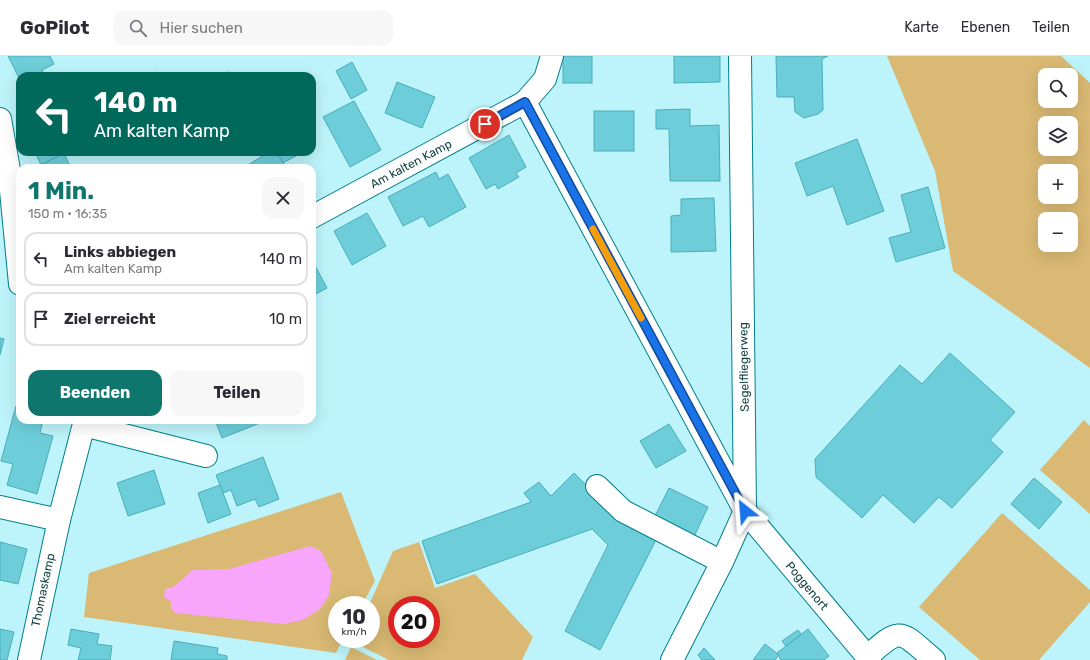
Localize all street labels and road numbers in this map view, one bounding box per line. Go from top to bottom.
street label: Am kalten Kamp [368,137,454,191]
street label: Segelfliegerweg [736,322,752,412]
street label: Thomaskamp [28,552,58,628]
street label: Poggenort [783,559,832,613]

